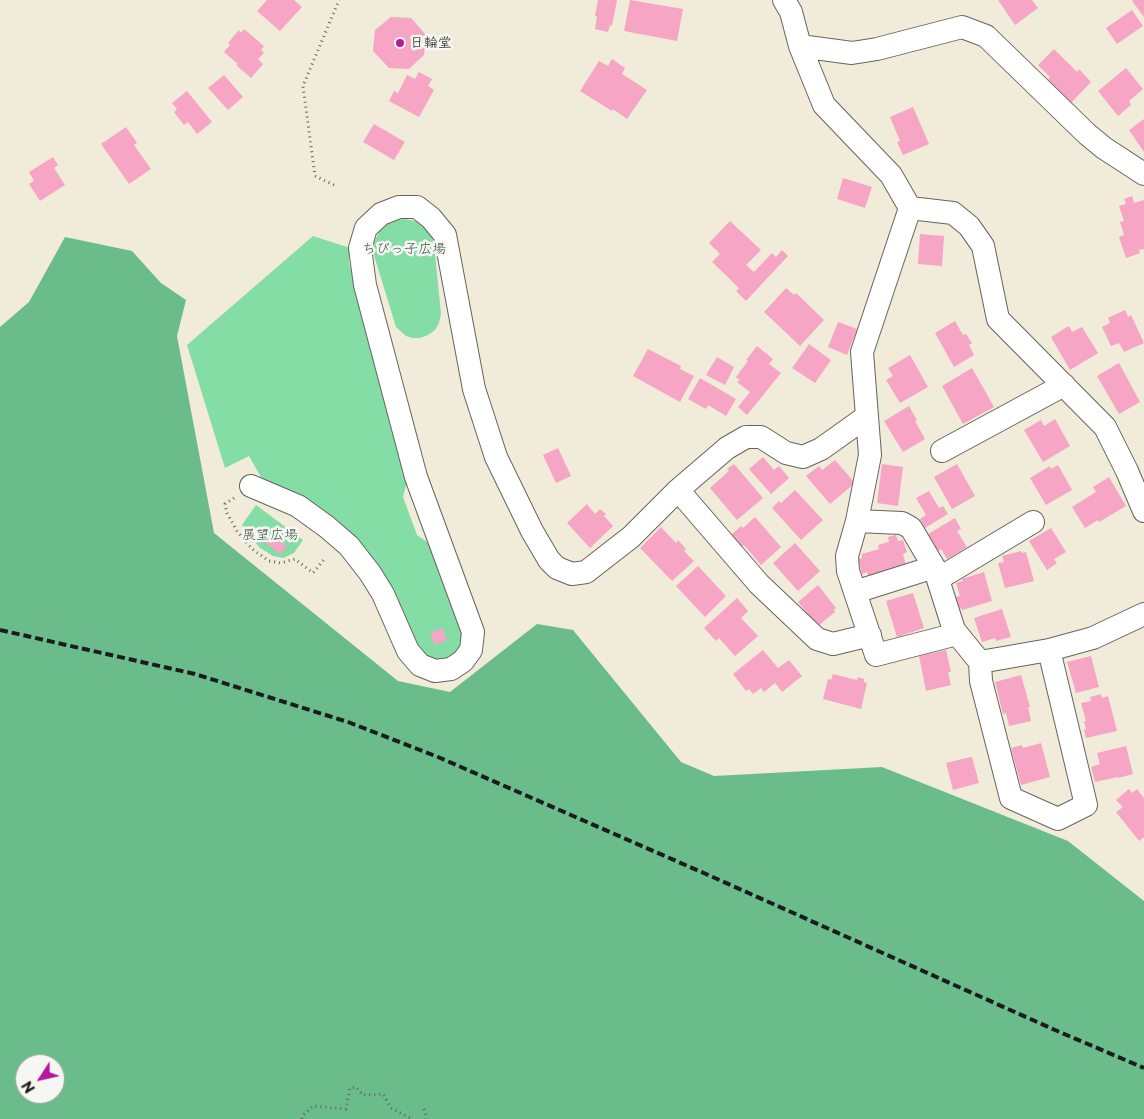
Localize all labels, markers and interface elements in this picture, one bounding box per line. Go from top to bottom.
place label: 日輪堂 [410,35,452,51]
marker: 日輪堂 [394,37,406,49]
park label: ちびっ子広場 [362,241,446,257]
park label: 展望広場 [242,527,298,543]
north arrow [15,1054,65,1104]
text: N [16,1077,40,1098]

